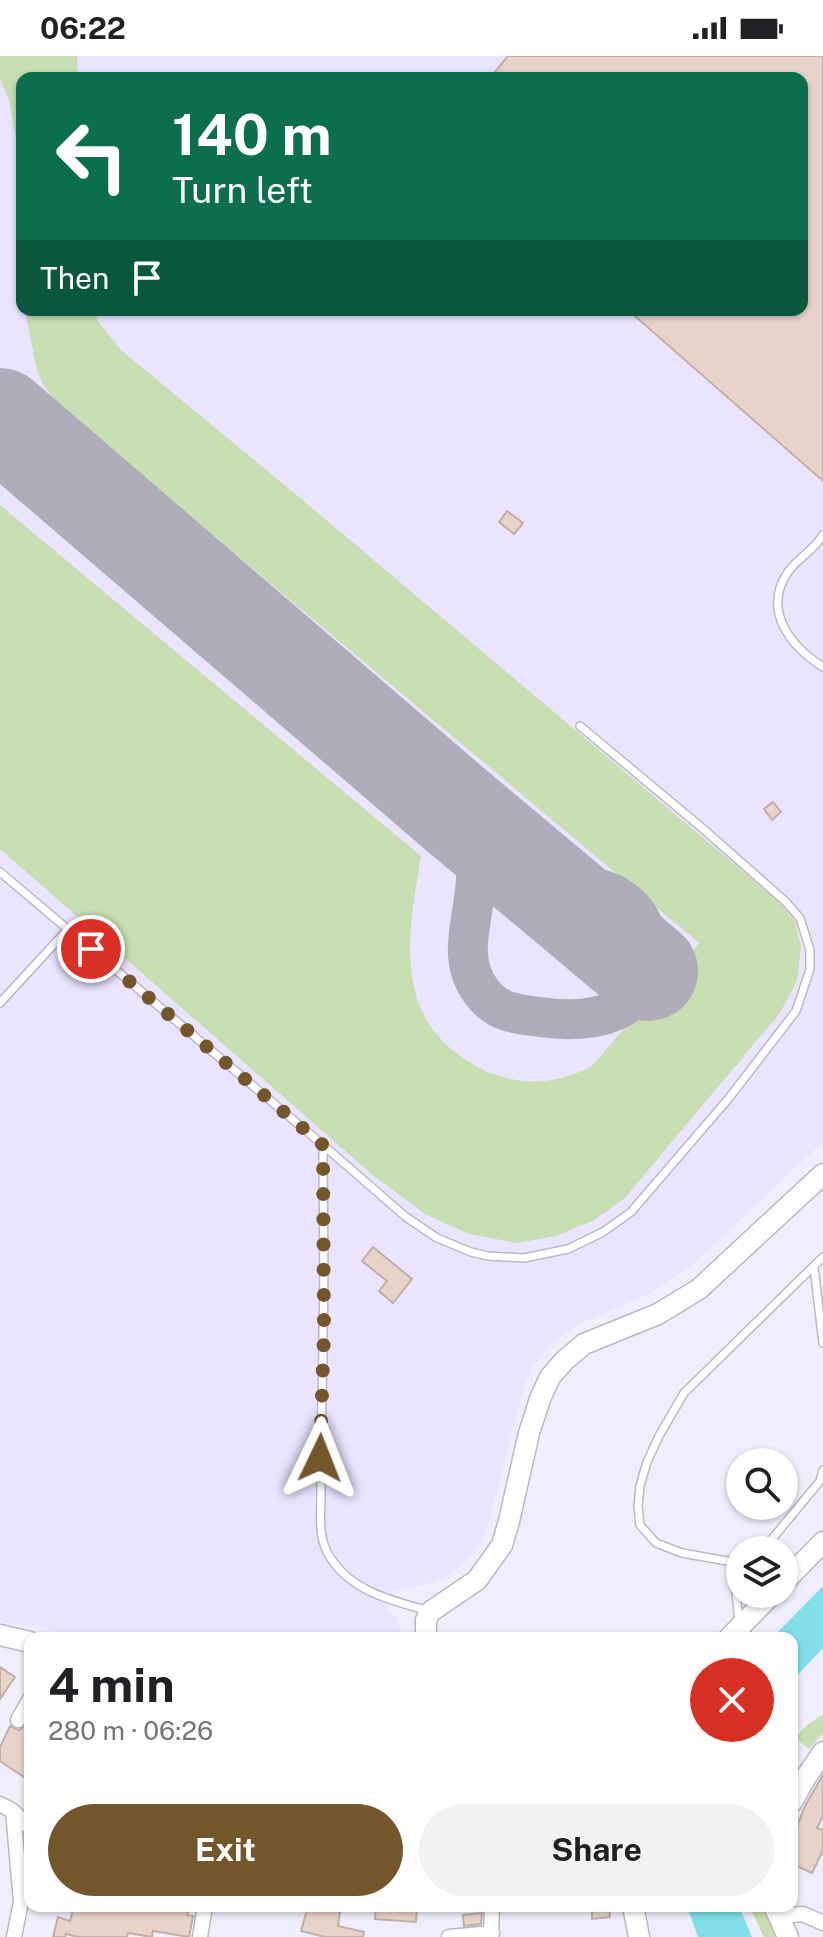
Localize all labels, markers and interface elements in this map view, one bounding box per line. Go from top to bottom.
text: 06:22 [40,10,126,46]
text: 140 m [172,102,332,168]
icon: left [40,104,144,208]
text: Turn left [172,169,313,211]
icon: arrive [125,256,169,300]
text: Then [40,260,109,296]
pin [57,915,125,983]
icon: arrive [69,927,113,971]
position arrow [278,1416,362,1500]
map controls [726,1448,798,1608]
button: search [726,1448,798,1520]
button: layers [726,1536,798,1608]
text: 4 min [48,1656,175,1713]
button: close [690,1658,774,1742]
text: 280 m · 06:26 [48,1715,213,1746]
button: Exit [48,1804,403,1896]
button: Share [419,1804,774,1896]

